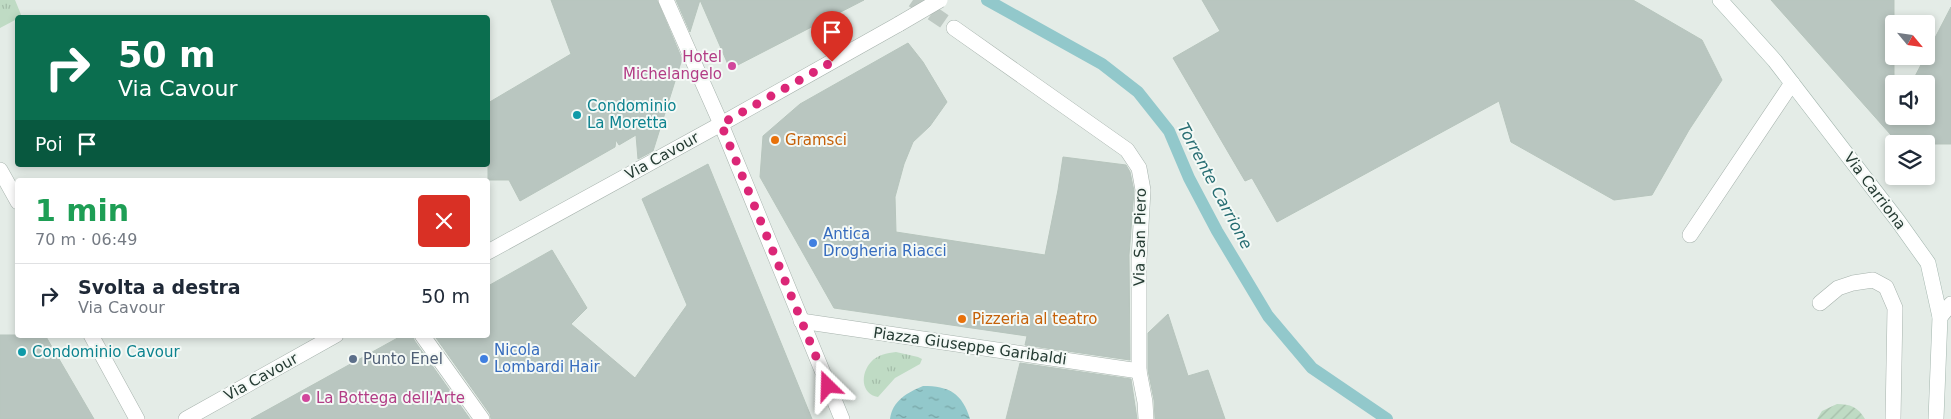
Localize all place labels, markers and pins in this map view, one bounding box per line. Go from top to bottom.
pin [811,11,853,62]
place label: Hotel Michelangelo [623,48,722,83]
marker: Hotel Michelangelo [726,60,738,72]
place label: Condominio La Moretta [587,97,677,132]
marker: Condominio La Moretta [571,109,583,121]
place label: Gramsci [785,131,847,149]
marker: Gramsci [769,134,781,146]
place label: Antica Drogheria Riacci [823,225,947,260]
marker: Antica Drogheria Riacci [807,237,819,249]
place label: Pizzeria al teatro [972,310,1097,328]
marker: Pizzeria al teatro [956,313,968,325]
place label: Nicola Lombardi Hair [494,341,601,376]
place label: Condominio Cavour [32,343,180,361]
marker: Condominio Cavour [16,346,28,358]
place label: Punto Enel [363,350,443,368]
marker: Punto Enel [347,353,359,365]
marker: Nicola Lombardi Hair [478,353,490,365]
place label: La Bottega dell'Arte [316,389,465,407]
marker: La Bottega dell'Arte [300,392,312,404]

